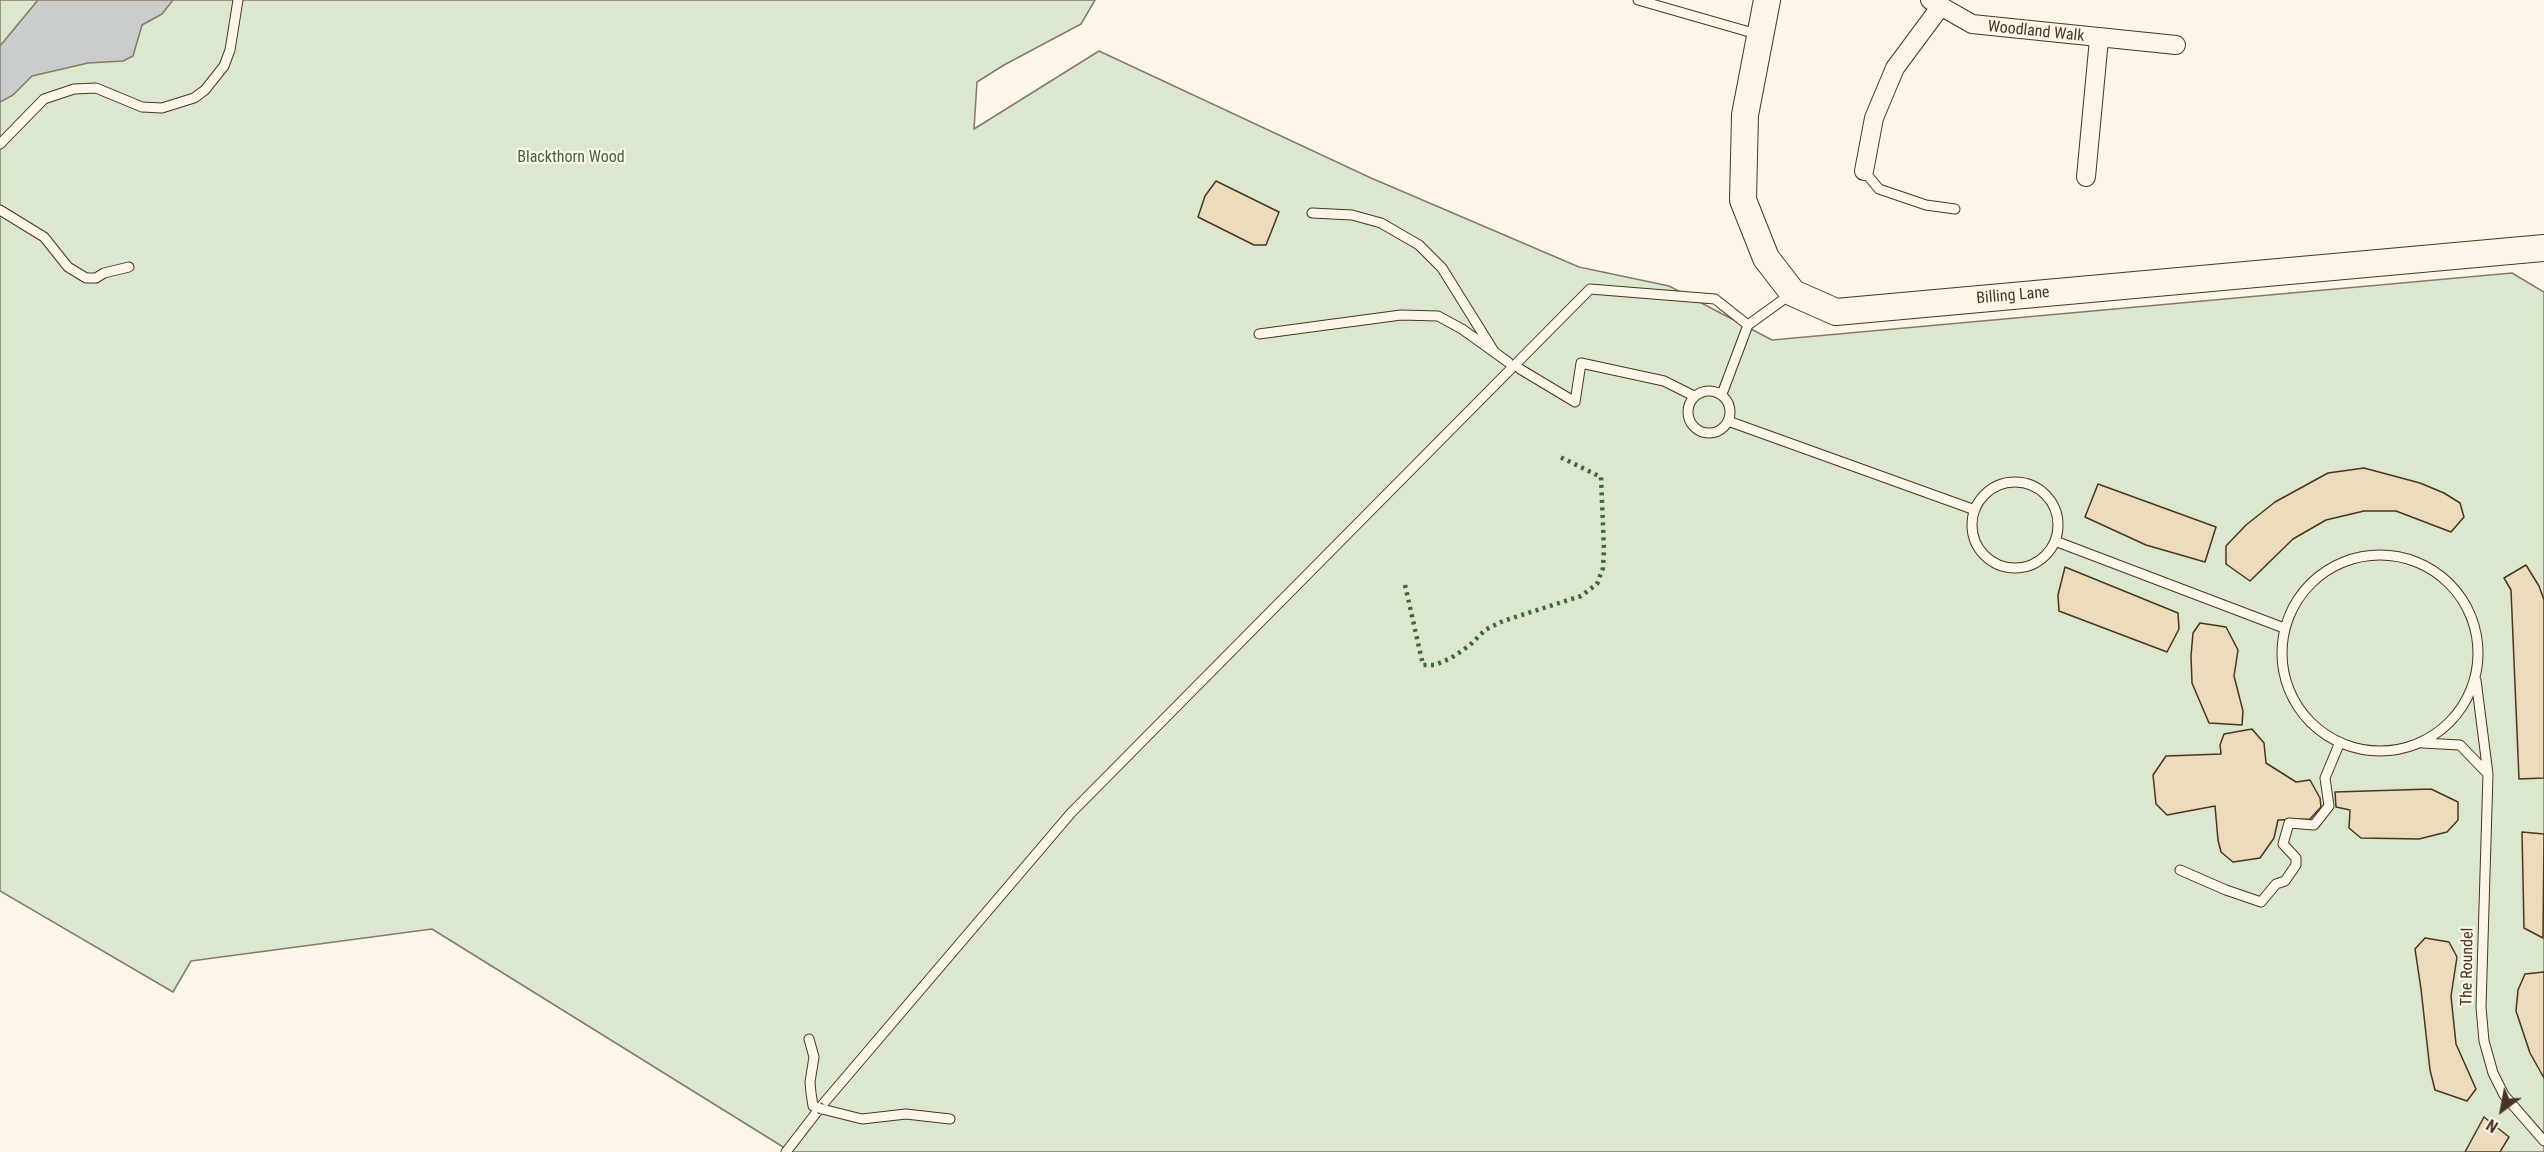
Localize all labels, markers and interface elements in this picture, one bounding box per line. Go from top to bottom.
street label: Woodland Walk [1987,17,2085,47]
park label: Blackthorn Wood [517,148,625,168]
street label: Billing Lane [1976,283,2050,309]
street label: The Roundel [2458,928,2478,1006]
north arrow [2472,1080,2532,1140]
text: N [2483,1115,2501,1136]

